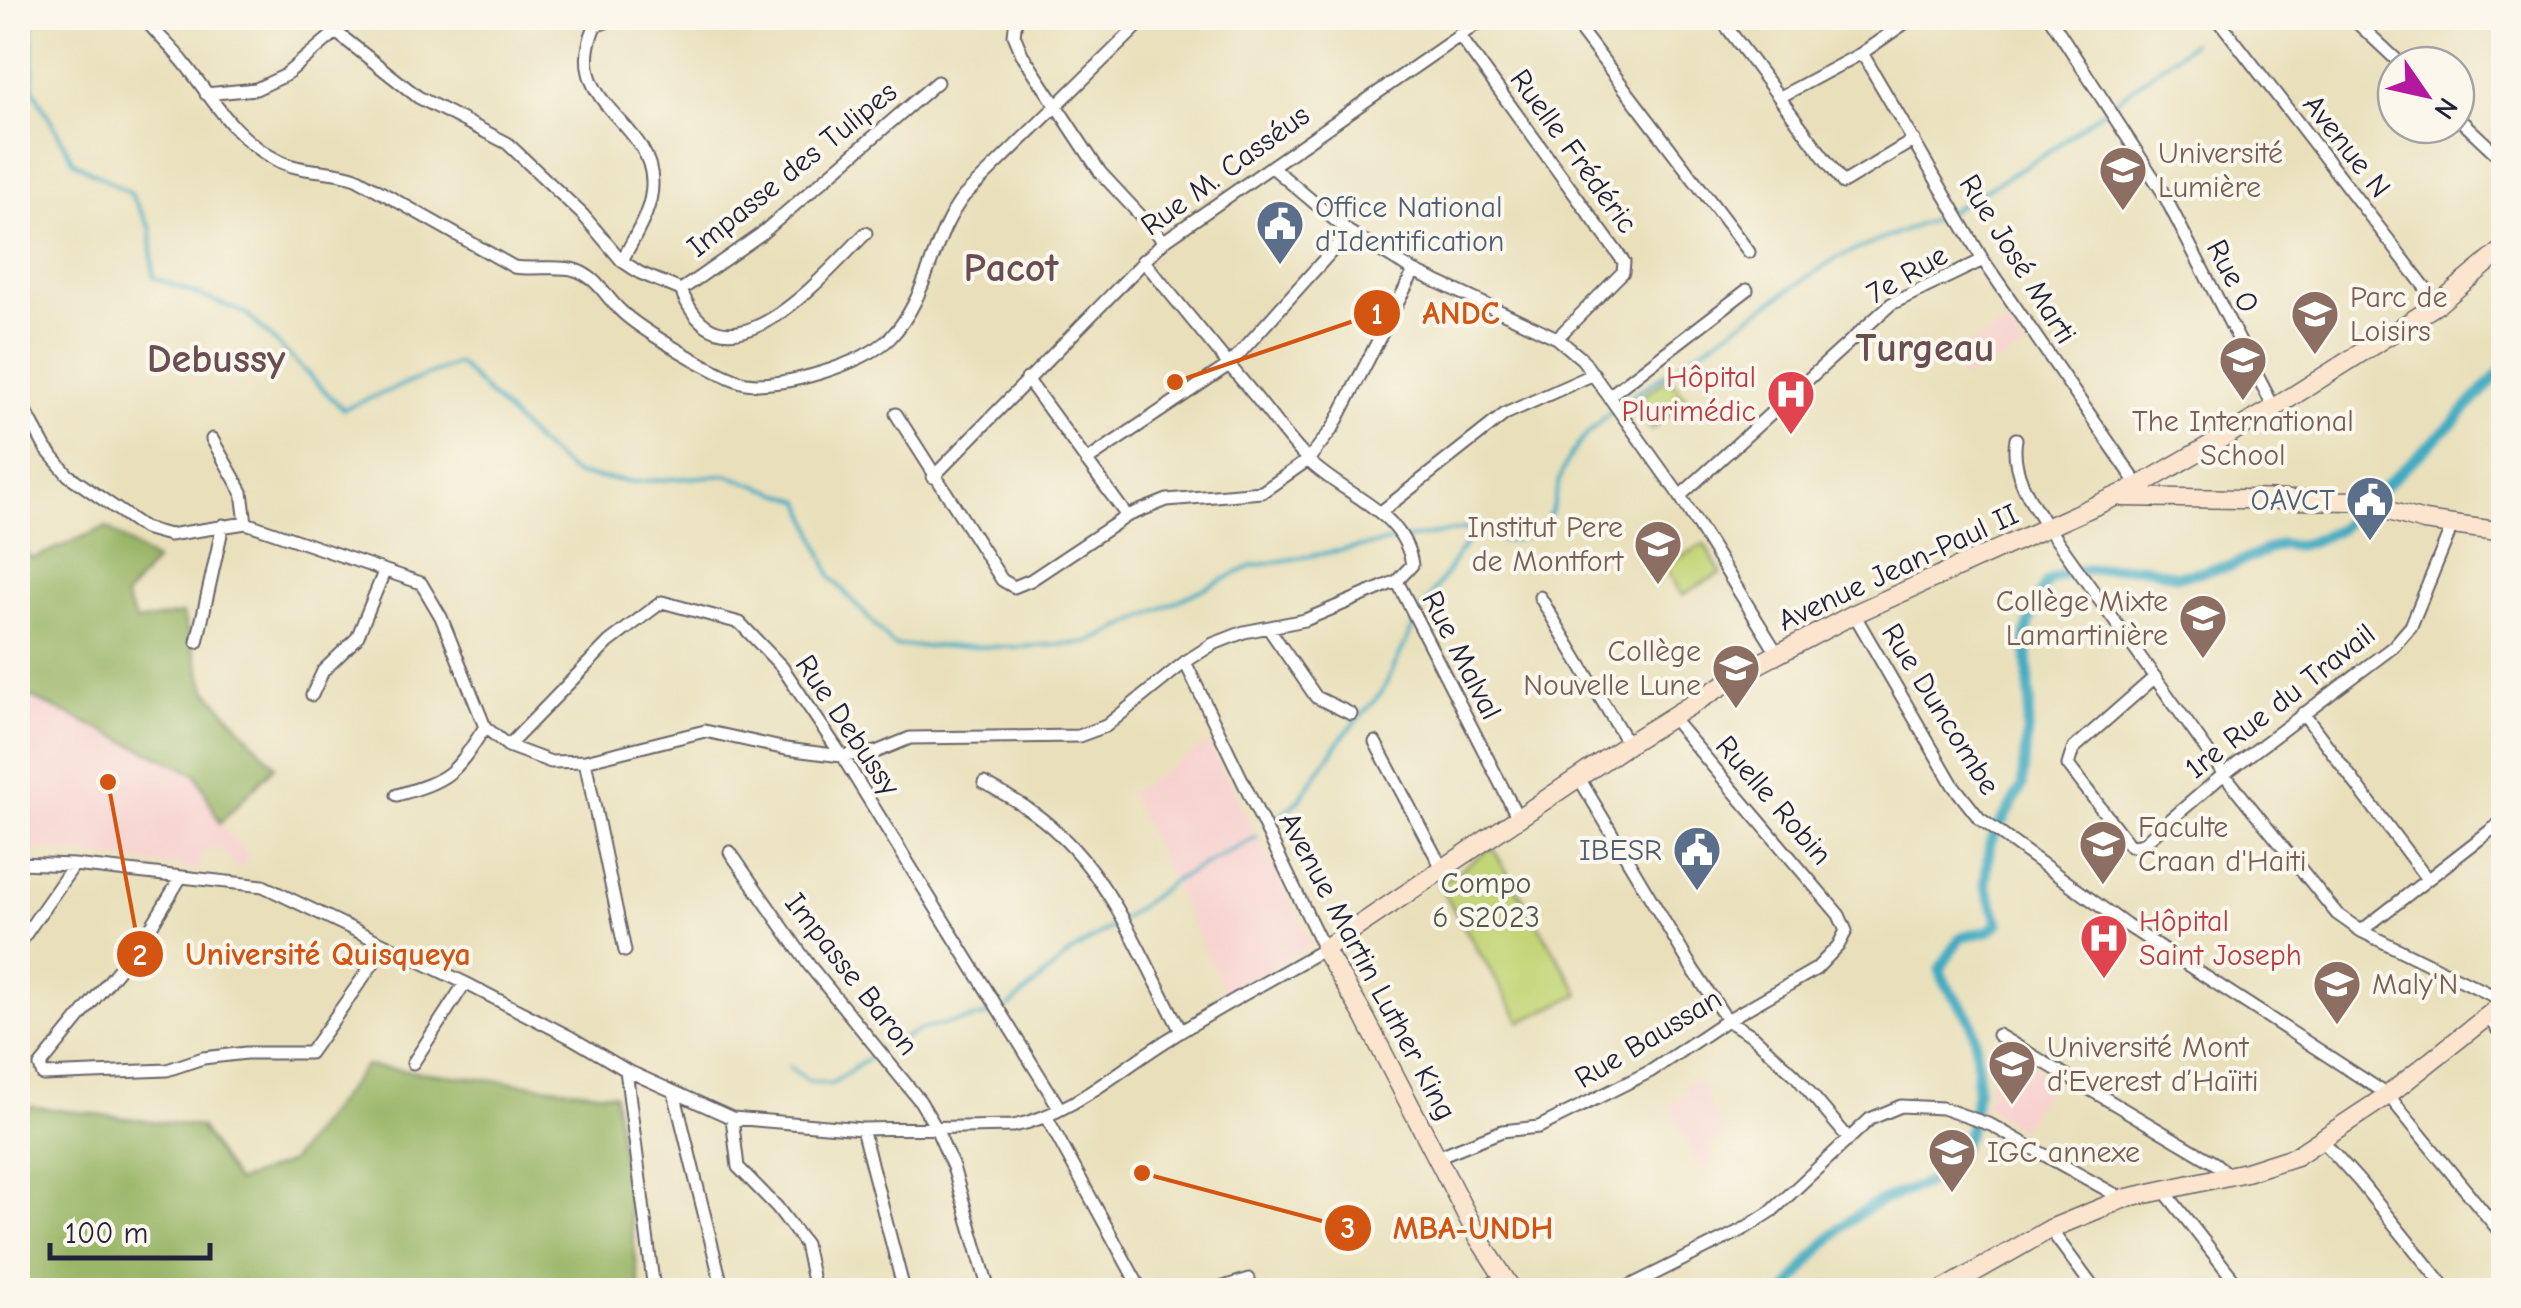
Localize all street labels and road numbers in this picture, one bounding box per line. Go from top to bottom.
street label: Ruelle Frédéric [1502,63,1645,240]
street label: Impasse des Tulipes [681,74,904,265]
street label: Avenue N [2296,88,2398,205]
street label: Rue M. Casséus [1134,98,1316,243]
street label: Rue José Marti [1952,168,2084,350]
street label: Rue O [2199,234,2266,319]
street label: 7e Rue [1861,237,1954,311]
street label: Avenue Jean-Paul II [1773,497,2024,638]
street label: Rue Malval [1414,585,1509,725]
street label: 1re Rue du Travail [2178,616,2382,786]
street label: Rue Duncombe [1874,617,2007,801]
street label: Rue Debussy [788,648,908,803]
street label: Ruelle Robin [1708,729,1839,872]
street label: Avenue Martin Luther King [1271,806,1464,1126]
street label: Impasse Baron [778,886,926,1062]
street label: Rue Baussan [1569,981,1728,1096]

